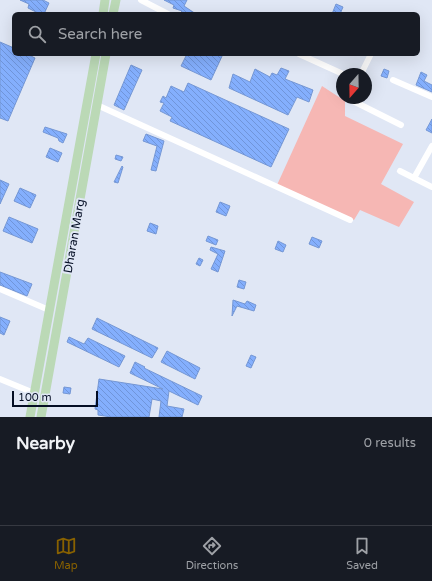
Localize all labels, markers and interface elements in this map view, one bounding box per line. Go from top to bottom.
search box [12,12,420,56]
icon: search [26,23,48,45]
text: Search here [58,25,142,43]
north arrow [336,68,372,104]
street label: Dharan Marg [61,198,87,274]
scale bar [12,389,98,408]
text: 100 m [18,391,52,404]
text: Nearby [16,433,75,454]
text: 0 results [364,435,416,451]
tab: Map [54,535,78,572]
tab: Directions [186,535,238,572]
tab: Saved [346,535,378,572]

